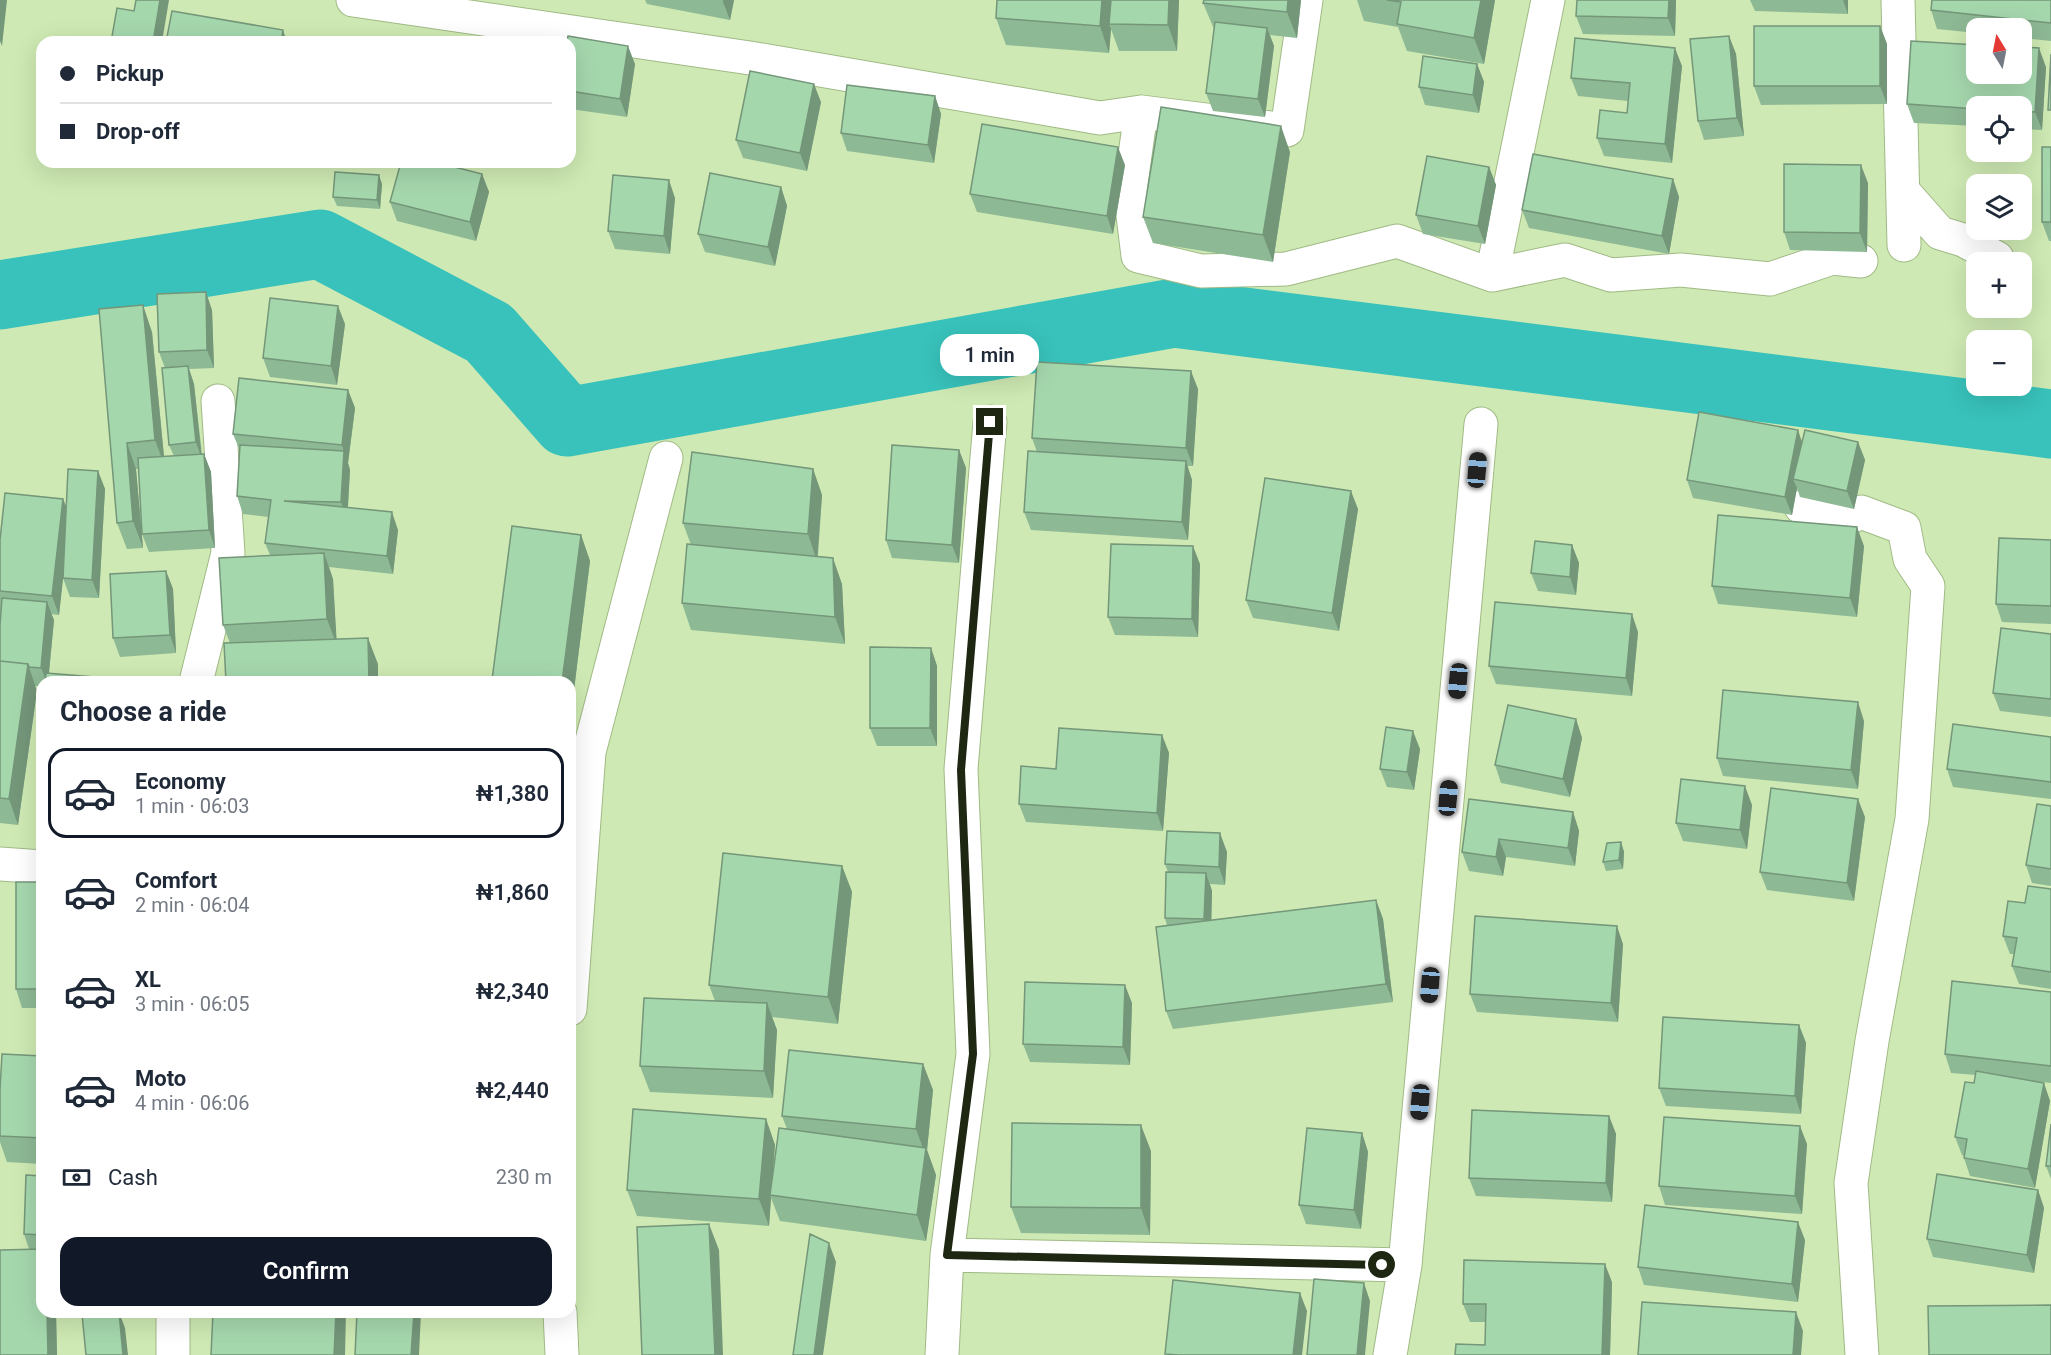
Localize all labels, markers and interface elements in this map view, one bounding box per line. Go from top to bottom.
north arrow [1966,18,2032,84]
map controls [1966,18,2032,396]
text: Pickup [96,61,164,86]
button: locate [1966,96,2032,162]
text: Drop-off [96,119,180,144]
button: layers [1966,174,2032,240]
button: + [1966,252,2032,318]
button: − [1966,330,2032,396]
callout: 1 min [940,335,1040,377]
text: 1 min [964,343,1015,367]
route end [976,408,1003,435]
car [1466,451,1488,489]
car [1447,662,1469,700]
text: Choose a ride [60,696,226,728]
icon: car [63,766,117,820]
text: Economy [135,769,226,794]
car [1437,779,1459,817]
text: ₦1,380 [476,781,549,806]
text: 1 min · 06:03 [135,794,250,818]
icon: car [63,865,117,919]
text: Comfort [135,868,217,893]
text: ₦1,860 [476,880,549,905]
text: 2 min · 06:04 [135,893,250,917]
icon: car [63,964,117,1018]
car [1419,966,1441,1004]
text: XL [135,967,161,992]
text: ₦2,340 [476,979,549,1004]
text: 3 min · 06:05 [135,992,250,1016]
icon: car [63,1063,117,1117]
text: Moto [135,1066,186,1091]
text: ₦2,440 [476,1078,549,1103]
car [1409,1083,1431,1121]
text: 4 min · 06:06 [135,1091,250,1115]
icon: cash [60,1161,93,1194]
text: Cash [108,1165,158,1190]
text: 230 m [496,1165,552,1189]
button: Confirm [60,1237,552,1306]
route start [1368,1251,1395,1278]

